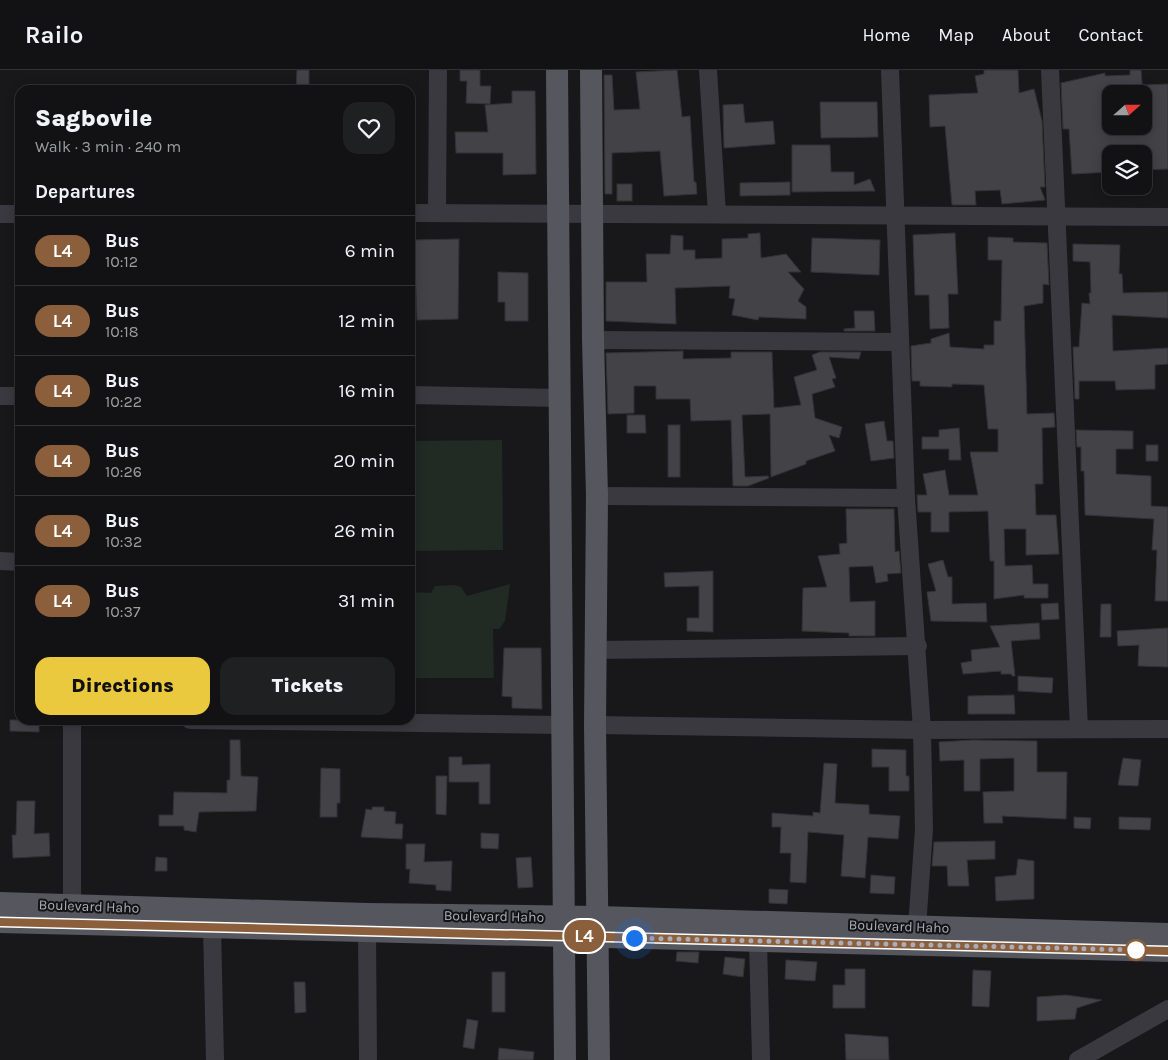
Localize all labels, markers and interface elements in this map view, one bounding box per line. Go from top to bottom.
text: Railo [25,21,83,49]
text: Home [862,24,910,46]
text: Map [938,24,974,46]
text: About [1002,24,1051,46]
text: Contact [1079,24,1143,46]
north arrow [1102,85,1152,135]
map controls [1102,85,1152,195]
button: heart [343,102,395,154]
text: Sagbovile [35,104,152,132]
text: Walk · 3 min · 240 m [35,137,181,156]
button: layers [1102,145,1152,195]
text: Departures [35,181,135,203]
text: Bus [105,230,139,252]
text: L4 [53,240,72,262]
text: 6 min [345,240,395,262]
text: 10:12 [105,252,138,271]
text: Bus [105,300,139,322]
text: L4 [53,310,72,332]
text: 12 min [338,310,395,332]
text: 10:18 [105,322,139,341]
text: Bus [105,370,139,392]
text: L4 [53,380,72,402]
text: 16 min [338,380,395,402]
text: 10:22 [105,392,142,411]
text: Bus [105,440,139,462]
text: L4 [53,450,72,472]
text: 20 min [333,450,395,472]
text: 10:26 [105,462,142,481]
text: Bus [105,510,139,532]
text: L4 [53,520,72,542]
text: 26 min [334,520,395,542]
text: 10:32 [105,532,142,551]
text: Bus [105,580,139,602]
text: L4 [53,590,72,612]
text: 31 min [338,590,395,612]
text: 10:37 [105,602,140,621]
button: Directions [35,657,210,715]
button: Tickets [220,657,395,715]
street label: Boulevard Haho [38,896,140,917]
street label: Boulevard Haho [444,907,544,926]
street label: Boulevard Haho [848,916,950,937]
line badge: L4 [562,920,606,952]
text: L4 [574,925,594,947]
your location [622,926,647,951]
unlabelled marker [1125,939,1147,961]

